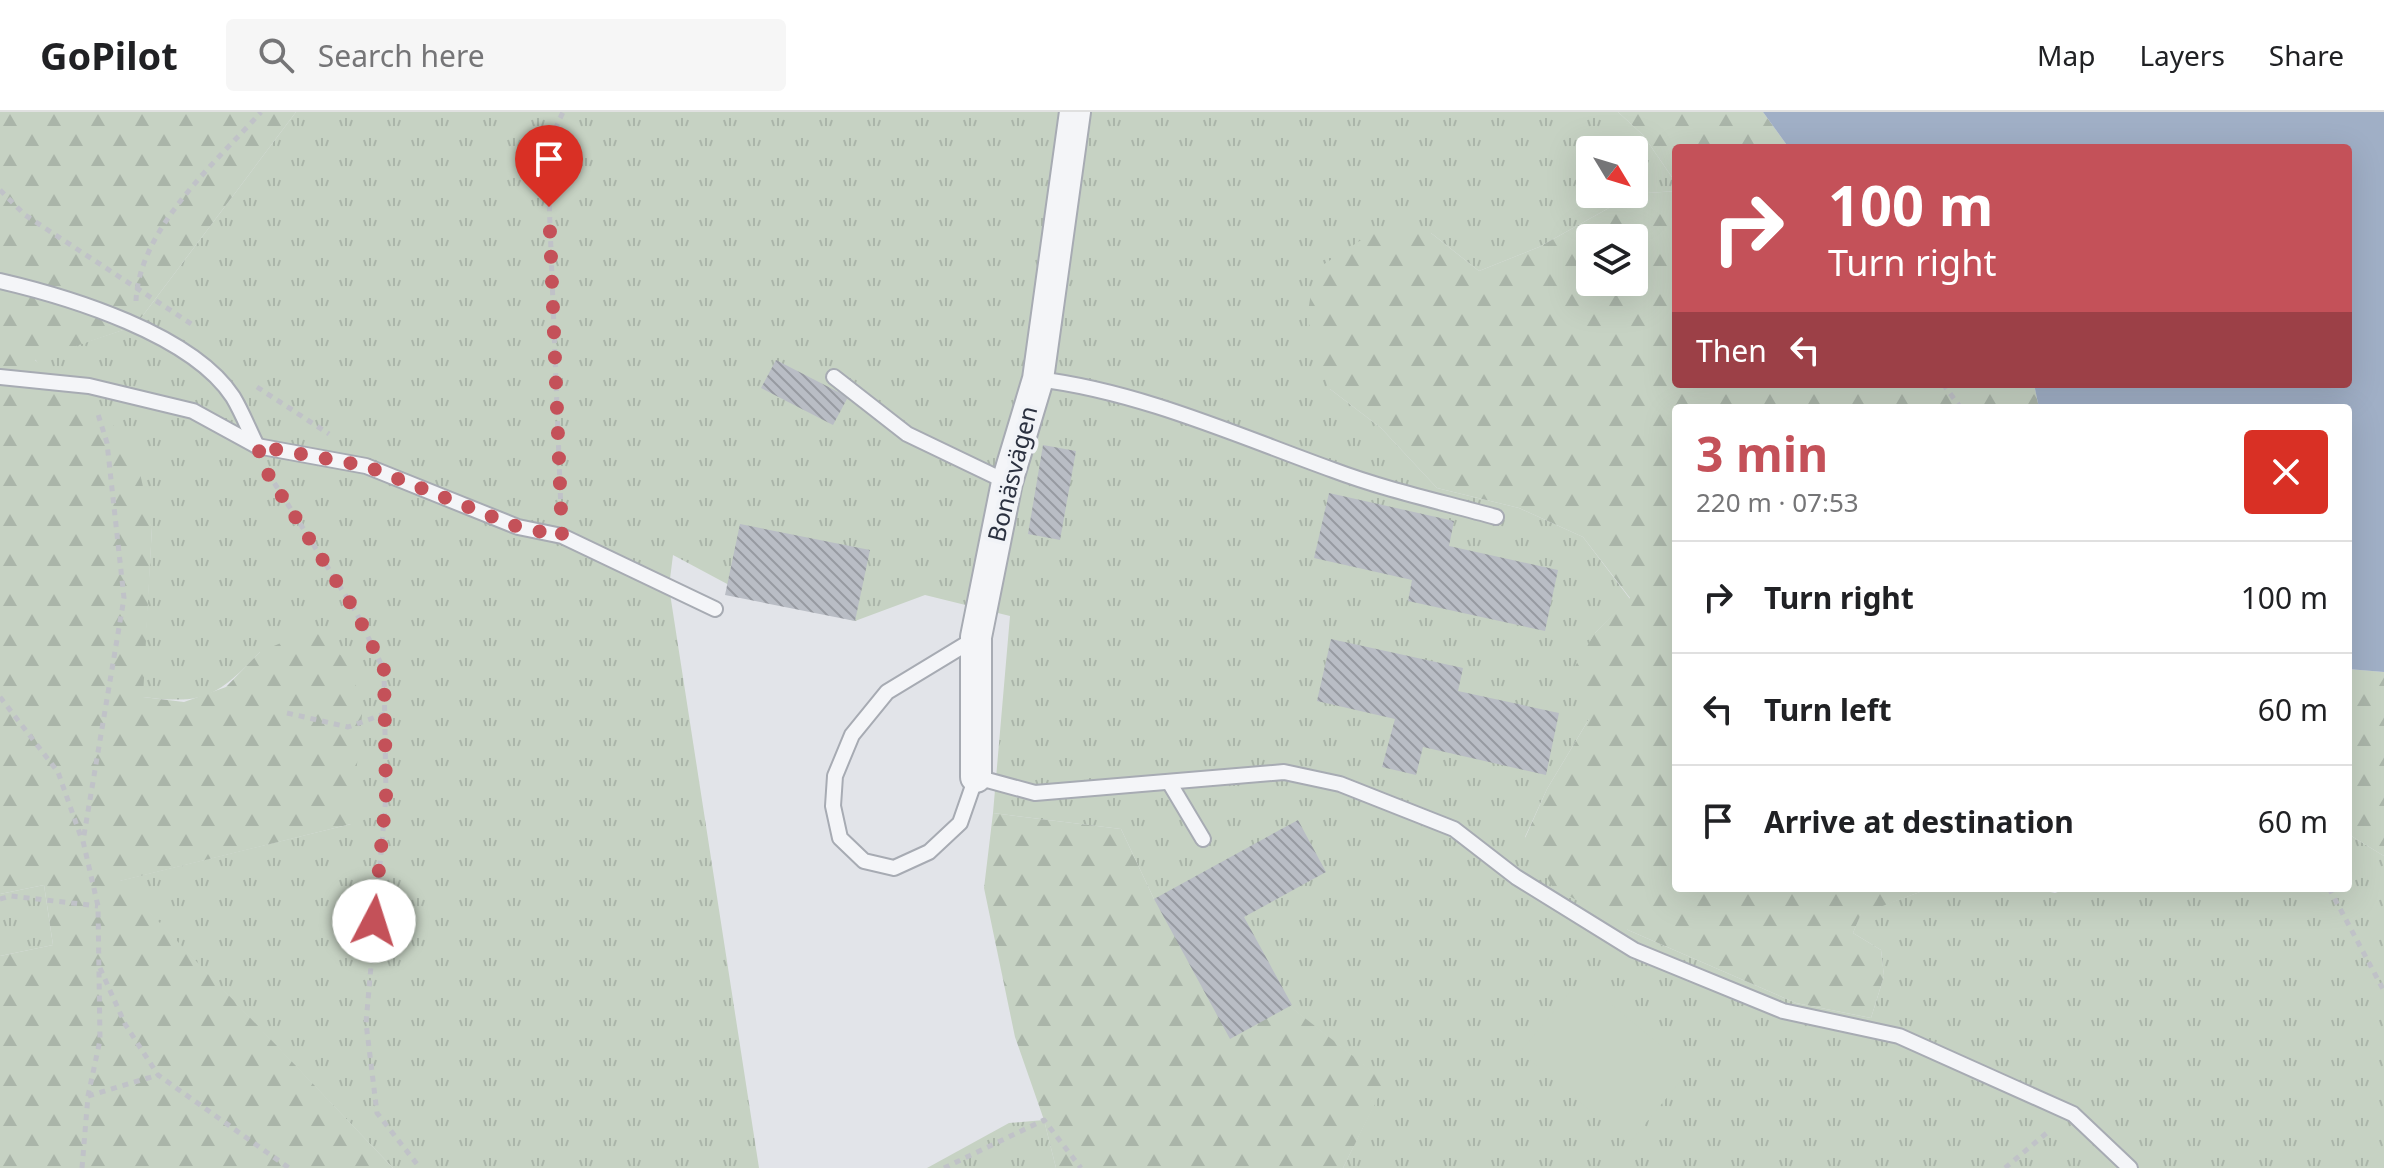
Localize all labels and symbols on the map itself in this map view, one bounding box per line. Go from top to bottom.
pin [515,125,583,207]
north arrow [1576,136,1648,208]
street label: Bonäsvägen [979,402,1044,545]
position arrow [332,879,416,963]

